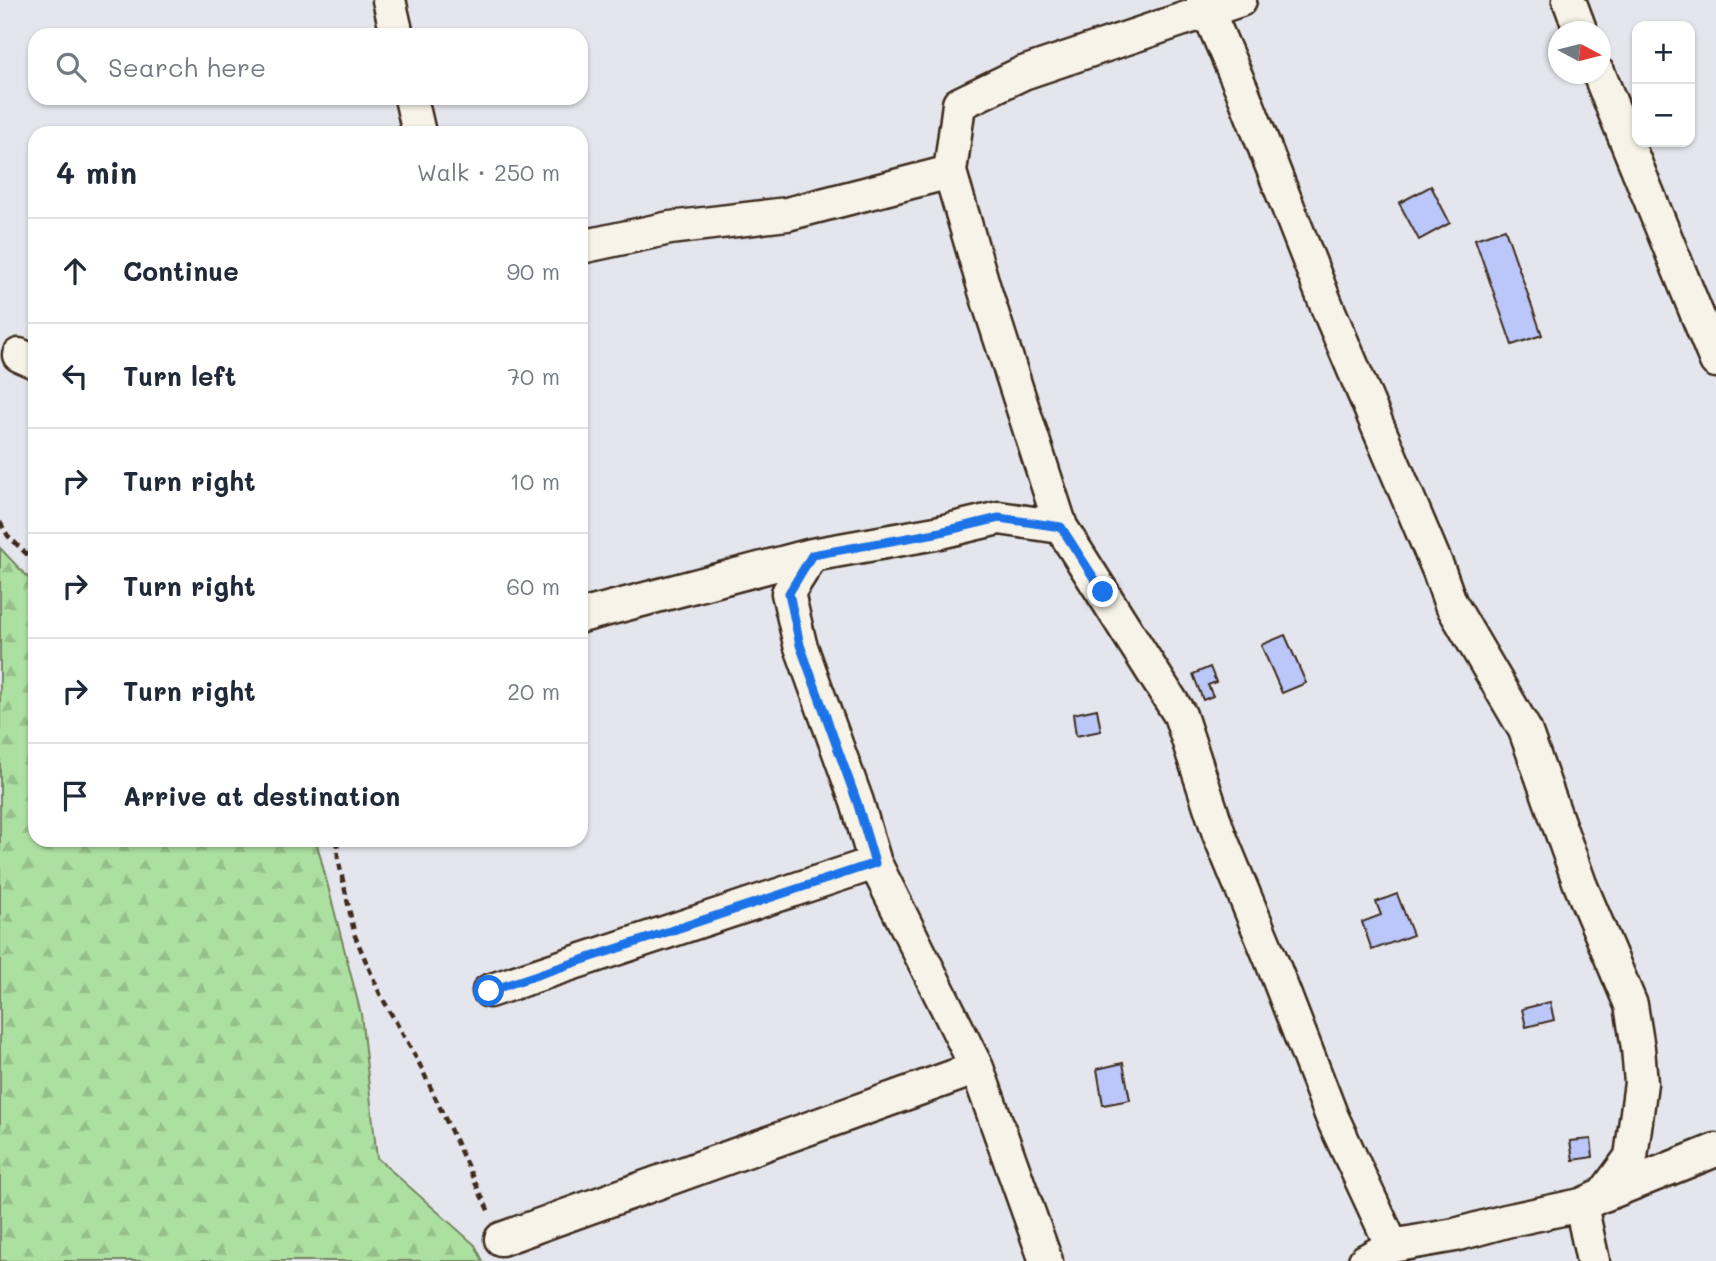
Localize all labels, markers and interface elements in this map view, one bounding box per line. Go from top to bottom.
north arrow [1548,21,1611,84]
map controls [1632,21,1695,147]
button: + [1632,21,1695,84]
search box [28,28,588,105]
icon: search [52,48,90,86]
text: Search here [108,50,266,84]
button: − [1632,84,1695,147]
text: 4 min [56,152,137,192]
text: Walk · 250 m [417,157,560,187]
icon: ahead [56,252,94,290]
text: Continue [123,254,239,288]
text: 90 m [507,256,560,286]
icon: left [56,357,94,395]
text: Turn left [123,359,236,393]
text: 70 m [507,361,560,391]
icon: right [56,462,94,500]
text: Turn right [123,464,256,498]
text: 10 m [510,466,560,496]
icon: right [56,567,94,605]
text: Turn right [123,569,256,603]
text: 60 m [506,571,560,601]
route end [1087,576,1118,607]
icon: right [56,672,94,710]
text: Turn right [123,674,256,708]
text: 20 m [507,676,560,706]
icon: arrive [56,777,94,815]
text: Arrive at destination [123,779,400,813]
route start [473,975,504,1006]

